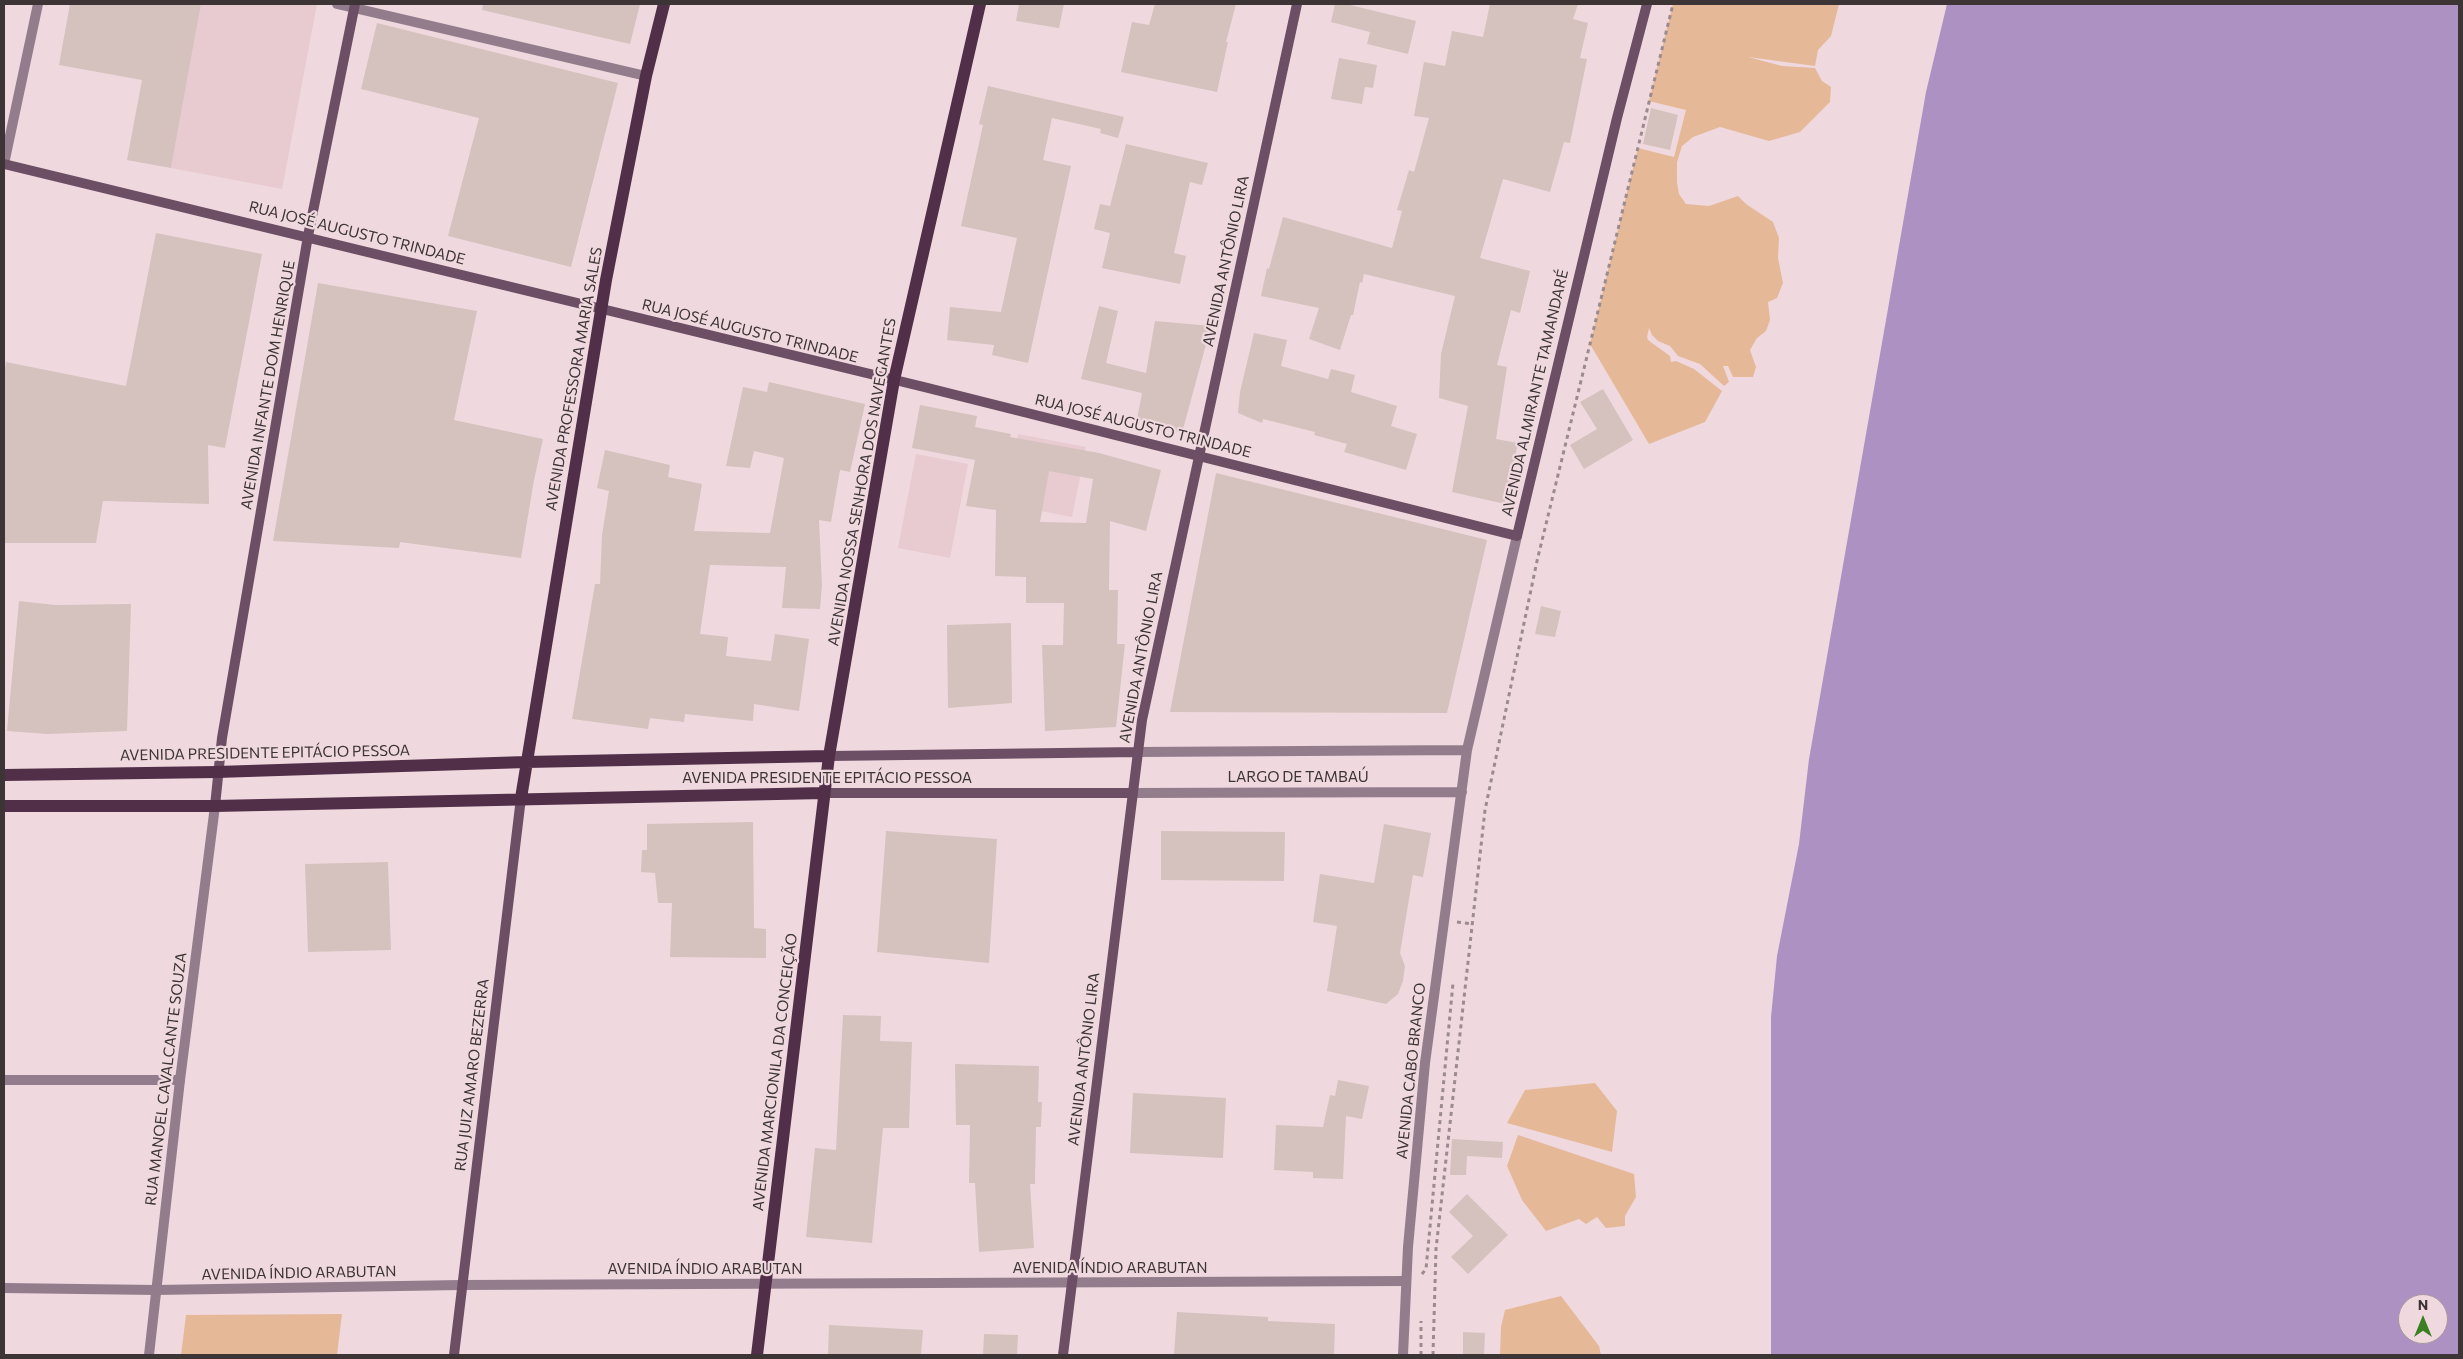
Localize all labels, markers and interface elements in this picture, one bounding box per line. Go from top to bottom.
street label: AVENIDA ANTÔNIO LIRA [1199,174,1253,348]
street label: RUA JOSÉ AUGUSTO TRINDADE [247,197,467,269]
street label: AVENIDA PROFESSORA MARIA SALES [542,246,606,512]
street label: AVENIDA INFANTE DOM HENRIQUE [237,259,299,511]
street label: AVENIDA ALMIRANTE TAMANDARÉ [1498,268,1572,518]
street label: RUA JOSÉ AUGUSTO TRINDADE [640,295,860,367]
street label: AVENIDA NOSSA SENHORA DOS NAVEGANTES [824,317,900,647]
street label: RUA JOSÉ AUGUSTO TRINDADE [1033,390,1253,462]
street label: AVENIDA ANTÔNIO LIRA [1116,570,1166,744]
street label: AVENIDA PRESIDENTE EPITÁCIO PESSOA [120,741,410,765]
street label: LARGO DE TAMBAÚ [1227,768,1369,786]
street label: AVENIDA PRESIDENTE EPITÁCIO PESSOA [682,769,972,787]
street label: AVENIDA MARCIONILA DA CONCEIÇÃO [749,932,801,1212]
street label: RUA MANOEL CAVALCANTE SOUZA [142,951,190,1207]
street label: AVENIDA ANTÔNIO LIRA [1064,971,1104,1147]
street label: RUA JUIZ AMARO BEZERRA [451,978,493,1172]
street label: AVENIDA CABO BRANCO [1393,982,1429,1160]
street label: AVENIDA ÍNDIO ARABUTAN [1012,1259,1208,1277]
street label: AVENIDA ÍNDIO ARABUTAN [607,1260,803,1278]
street label: AVENIDA ÍNDIO ARABUTAN [201,1262,397,1284]
north arrow [2398,1294,2448,1344]
text: N [2418,1296,2428,1313]

